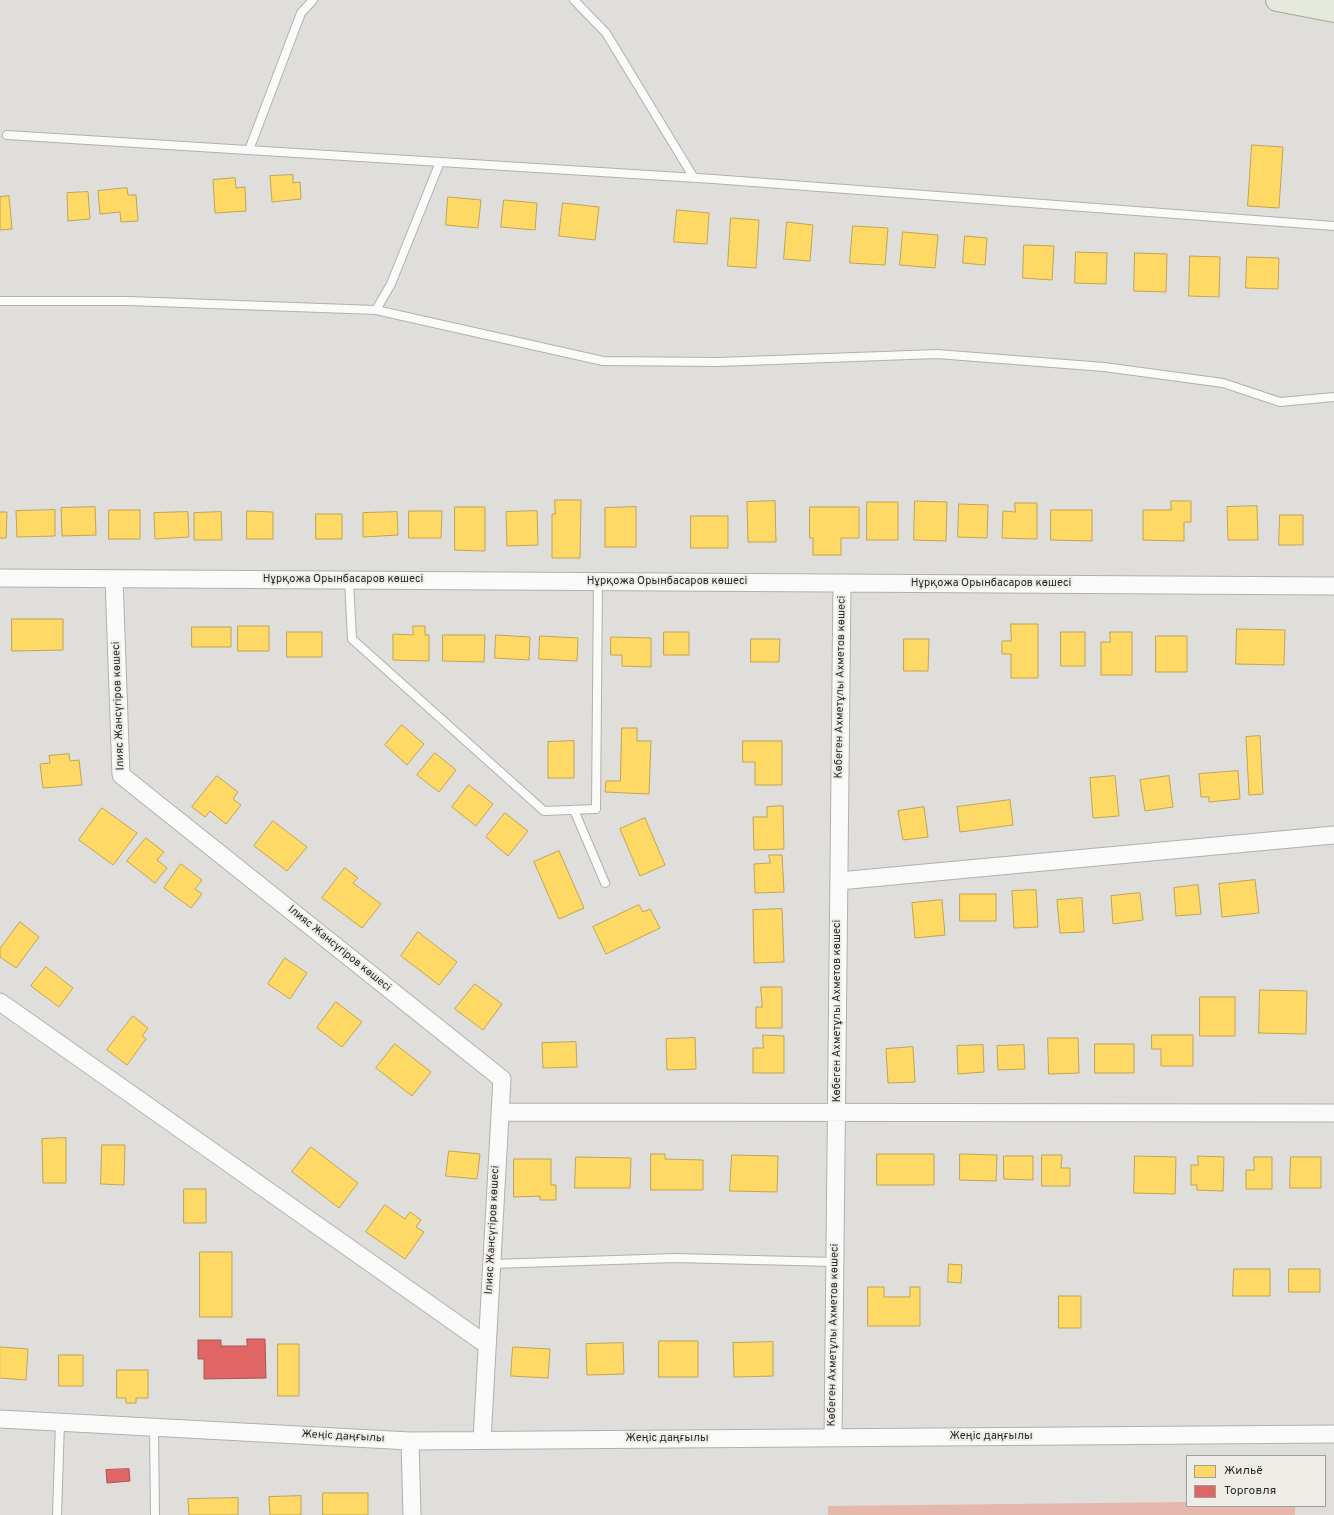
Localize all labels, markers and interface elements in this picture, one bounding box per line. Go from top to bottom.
street label: Нұрқожа Орынбасаров көшесі [263,573,423,587]
street label: Нұрқожа Орынбасаров көшесі [587,575,747,589]
street label: Нұрқожа Орынбасаров көшесі [911,577,1071,591]
street label: Көбеген Ахметұлы Ахметов көшесі [833,596,849,778]
street label: Ілияс Жансүгіров көшесі [110,641,128,771]
street label: Ілияс Жансүгіров көшесі [285,903,393,995]
street label: Көбеген Ахметұлы Ахметов көшесі [831,920,845,1102]
street label: Ілияс Жансүгіров көшесі [483,1165,503,1295]
street label: Көбеген Ахметұлы Ахметов көшесі [826,1244,842,1426]
street label: Жеңіс даңғылы [301,1428,385,1446]
street label: Жеңіс даңғылы [950,1430,1032,1444]
street label: Жеңіс даңғылы [626,1432,708,1446]
legend [1186,1455,1326,1507]
text: Жильё [1224,1463,1263,1479]
text: Торговля [1224,1483,1276,1499]

